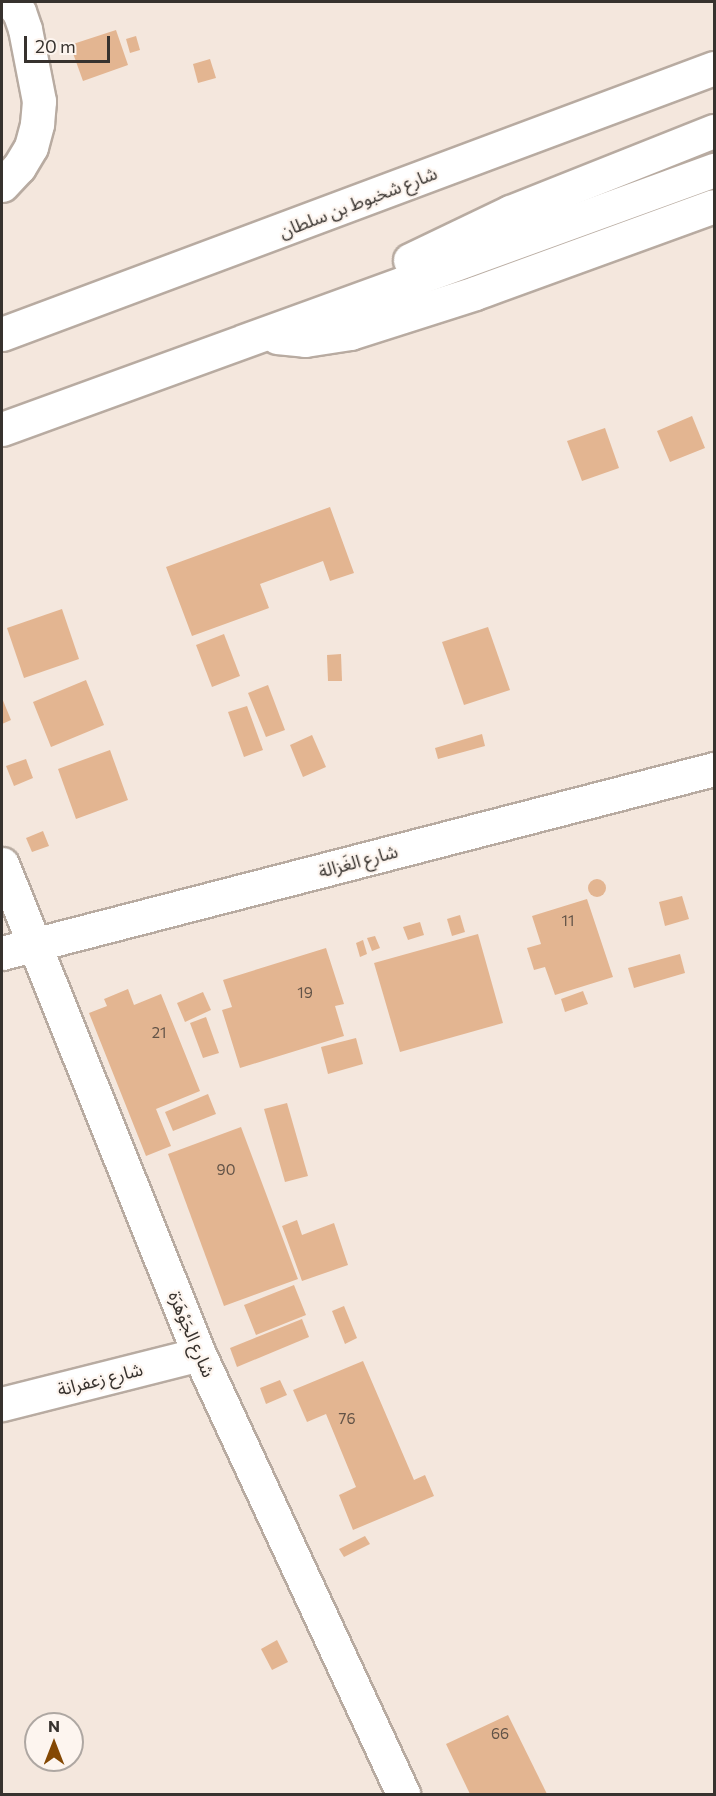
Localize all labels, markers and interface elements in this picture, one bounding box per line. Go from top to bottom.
scale bar [27,24,112,62]
text: 20 m [35,35,76,57]
street label: شارع شخبوط بن سلطان [276,162,440,242]
street label: شارع الغَزالة [316,840,400,882]
house number: 11 [562,912,574,930]
house number: 19 [297,984,313,1002]
house number: 21 [152,1024,166,1042]
house number: 90 [217,1161,235,1179]
street label: شارع الجَوْهَرَة [164,1288,220,1380]
street label: شارع زعفرانة [55,1358,145,1400]
house number: 76 [339,1410,355,1428]
north arrow [24,1712,84,1772]
text: N [48,1716,60,1735]
house number: 66 [491,1725,509,1743]

